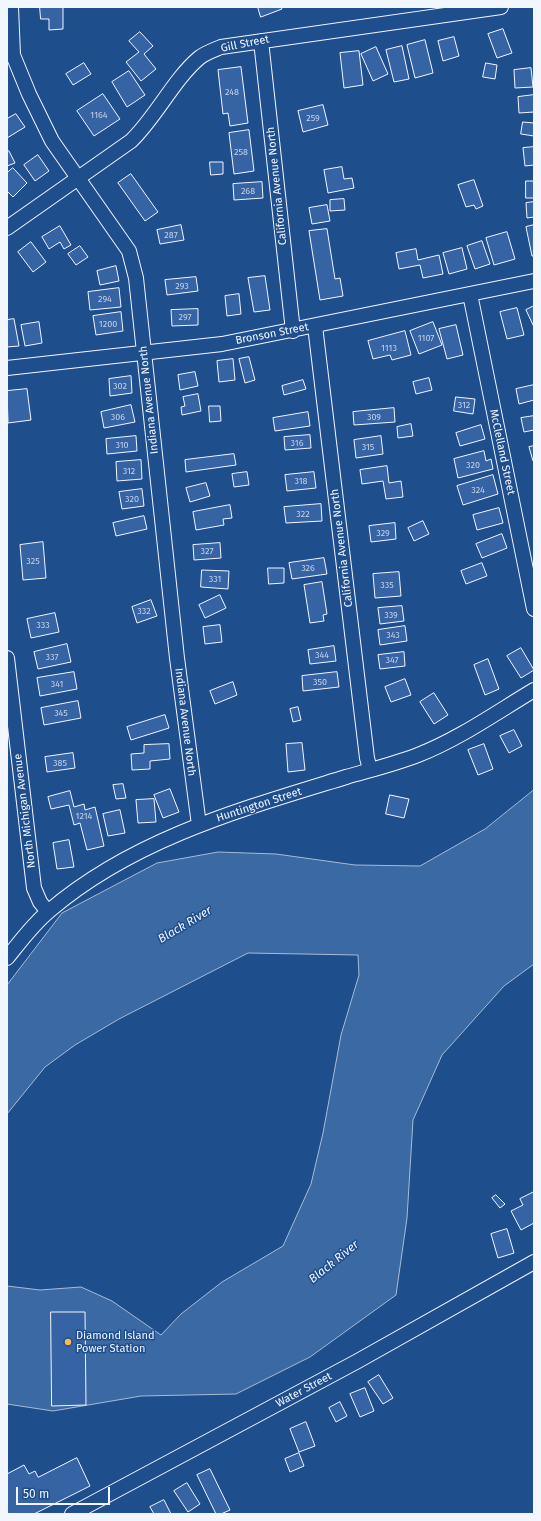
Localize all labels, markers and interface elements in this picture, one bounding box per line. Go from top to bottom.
street label: Gill Street [220,33,270,55]
house number: 248 [225,87,239,97]
house number: 1164 [90,110,108,120]
house number: 259 [306,113,320,123]
street label: California Avenue North [264,126,290,246]
house number: 258 [234,147,248,157]
house number: 268 [241,186,255,196]
house number: 287 [164,230,178,240]
house number: 293 [175,281,189,291]
house number: 294 [98,294,112,304]
house number: 297 [179,312,191,322]
house number: 1200 [99,319,117,329]
street label: Bronson Street [234,320,310,348]
house number: 1107 [418,333,434,343]
house number: 1113 [381,343,397,353]
street label: Indiana Avenue North [137,345,161,455]
house number: 302 [113,381,127,391]
house number: 312 [458,400,470,410]
street label: McClelland Street [486,408,518,496]
house number: 306 [111,412,125,422]
house number: 309 [367,412,381,422]
house number: 316 [291,438,303,448]
house number: 310 [115,440,129,450]
house number: 315 [362,442,374,452]
house number: 320 [466,460,480,470]
house number: 312 [123,466,135,476]
house number: 318 [294,476,308,486]
house number: 324 [471,485,485,495]
street label: California Avenue North [328,488,356,608]
house number: 320 [125,494,139,504]
house number: 322 [296,509,310,519]
house number: 329 [376,528,390,538]
house number: 327 [201,546,213,556]
house number: 325 [26,556,40,566]
house number: 326 [301,563,315,573]
house number: 331 [209,574,221,584]
house number: 335 [380,580,394,590]
house number: 332 [137,606,151,616]
house number: 339 [384,610,398,620]
house number: 333 [36,620,50,630]
house number: 343 [386,630,400,640]
house number: 344 [315,650,329,660]
house number: 337 [46,652,58,662]
house number: 347 [385,655,399,665]
street label: Indiana Avenue North [172,667,198,777]
house number: 350 [313,677,327,687]
house number: 341 [51,679,63,689]
house number: 345 [54,708,68,718]
street label: North Michigan Avenue [11,753,39,869]
house number: 385 [53,758,67,768]
street label: Huntington Street [215,785,303,825]
house number: 1214 [76,811,92,821]
water label: Black River [156,903,214,947]
water label: Black River [306,1238,362,1286]
place label: Diamond Island Power Station [76,1329,155,1355]
marker: Diamond Island Power Station [63,1337,73,1347]
street label: Water Street [274,1370,334,1410]
scale bar [18,1479,112,1505]
text: 50 m [23,1487,49,1501]

